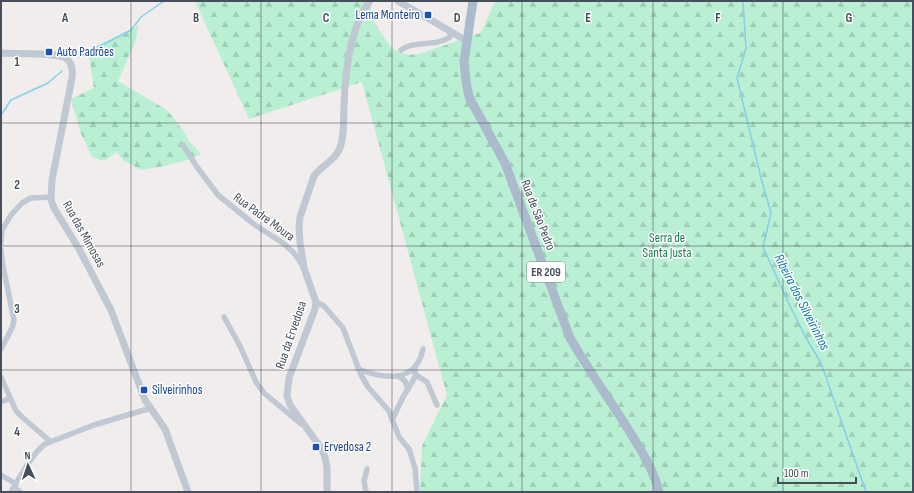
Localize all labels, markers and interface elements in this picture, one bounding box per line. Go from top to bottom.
place label: Lema Monteiro [355,7,420,23]
text: A [61,10,69,26]
text: B [193,10,199,26]
text: C [323,10,330,26]
marker: Lema Monteiro [423,10,433,20]
text: D [454,10,461,26]
text: E [585,10,591,26]
text: F [715,10,721,26]
text: G [846,10,853,26]
place label: Auto Padrões [56,44,114,60]
marker: Auto Padrões [44,47,54,57]
text: 1 [14,54,20,70]
text: 2 [14,177,20,193]
street label: Rua de São Pedro [517,177,559,253]
street label: Rua Padre Moura [230,189,298,245]
street label: Rua das Mimosas [59,198,109,270]
park label: Serra de Santa Justa [643,230,691,261]
water label: Ribeira dos Silveirinhos [770,251,834,353]
road number: ER 209 [527,262,565,282]
street label: Rua da Ervedosa [272,299,310,371]
text: 3 [14,301,20,317]
place label: Silveirinhos [152,382,203,398]
marker: Silveirinhos [139,385,149,395]
text: 4 [14,424,20,440]
place label: Ervedosa 2 [324,439,371,455]
marker: Ervedosa 2 [311,442,321,452]
north arrow [8,445,48,485]
text: N [24,449,31,462]
scale bar [778,459,856,485]
text: 100 m [784,466,809,481]

